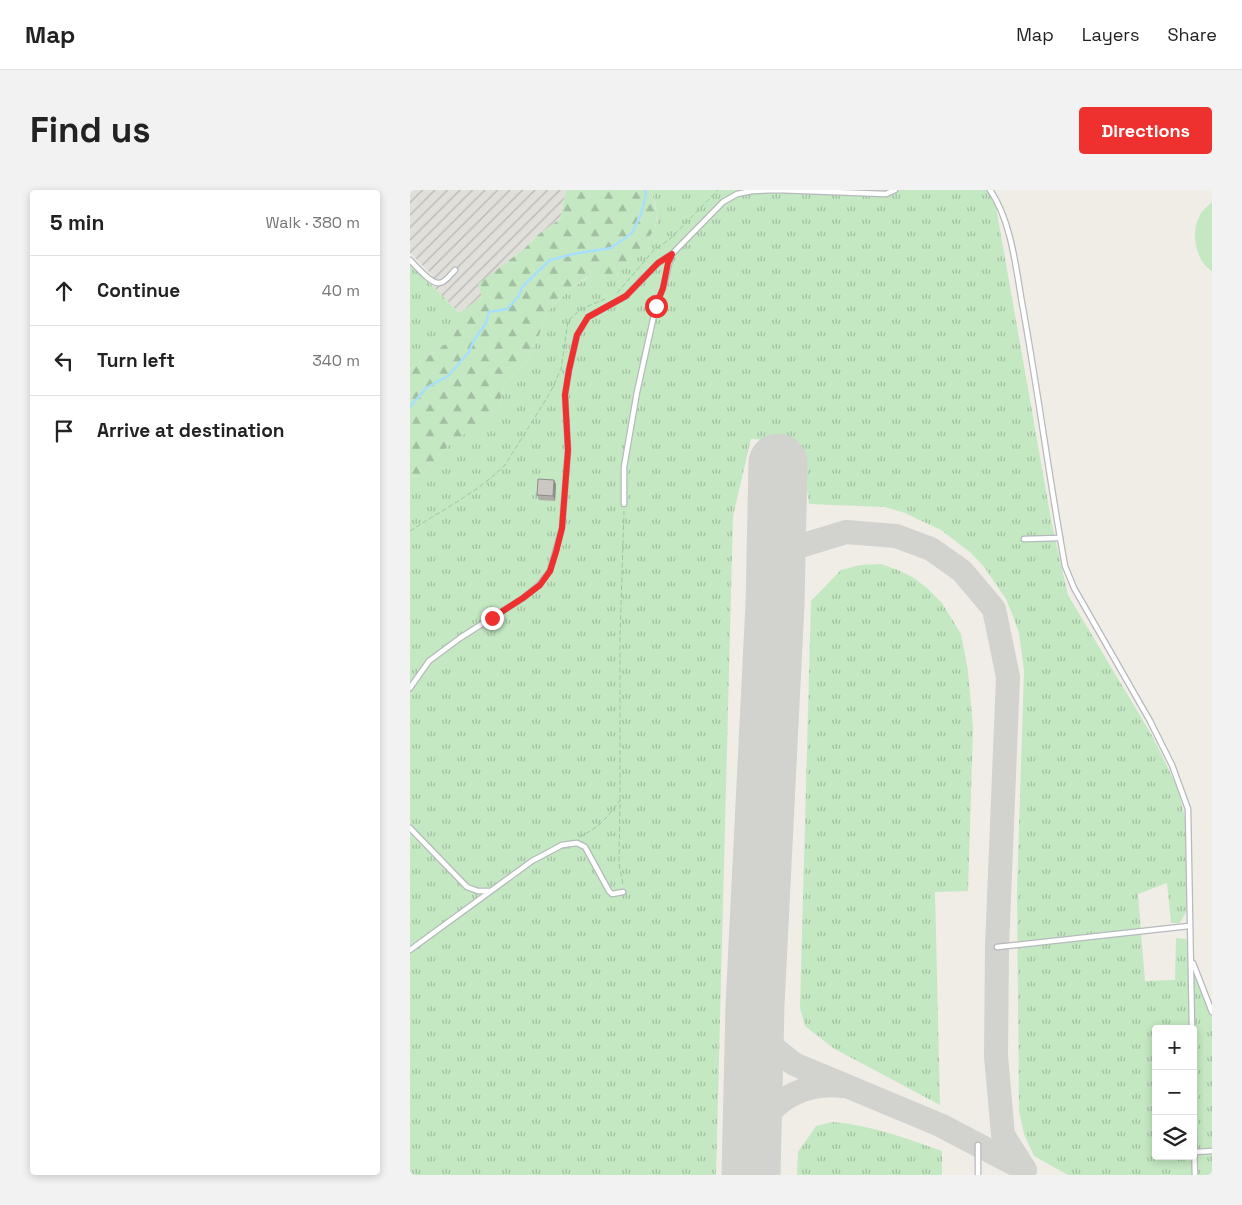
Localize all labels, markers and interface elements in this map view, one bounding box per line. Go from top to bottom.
text: Map [25,19,75,50]
text: Map [1016,23,1054,46]
text: Layers [1082,23,1139,46]
text: Share [1167,23,1217,46]
button: Directions [1079,107,1212,154]
text: Find us [30,108,151,152]
text: 5 min [50,209,104,236]
text: Walk · 380 m [265,212,360,233]
icon: ahead [50,277,78,305]
text: Continue [97,278,180,303]
text: 40 m [322,280,360,301]
route start [645,295,668,318]
icon: left [50,347,78,375]
text: Turn left [97,348,175,373]
text: 340 m [312,350,360,371]
icon: arrive [50,417,78,445]
text: Arrive at destination [97,418,285,443]
route end [481,607,504,630]
map controls [1152,1025,1197,1160]
button: + [1152,1025,1197,1070]
button: − [1152,1070,1197,1115]
button: layers [1152,1115,1197,1160]

